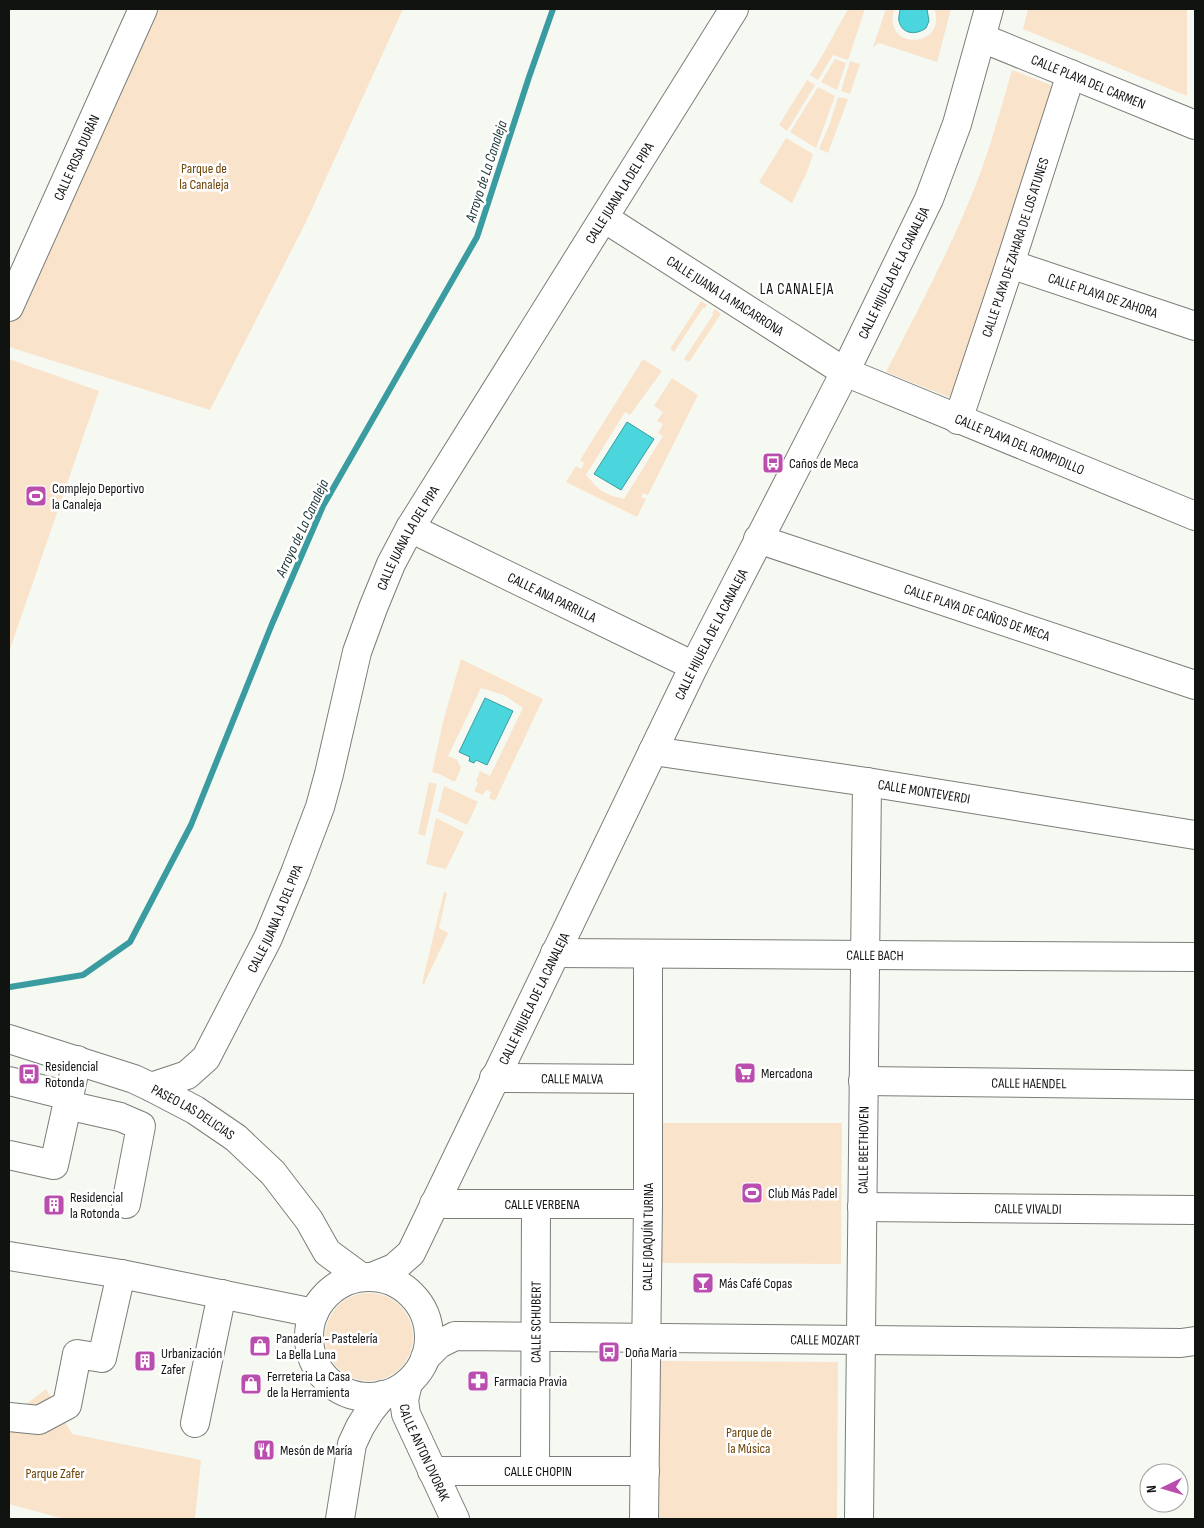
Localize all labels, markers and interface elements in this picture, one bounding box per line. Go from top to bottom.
street label: CALLE PLAYA DEL CARMEN [1029,51,1148,113]
street label: CALLE ROSA DURÁN [50,112,103,203]
water label: Arroyo de La Canaleja [461,118,512,225]
street label: CALLE JUANA LA DEL PIPA [582,138,658,247]
street label: CALLE PLAYA DE ZAHARA DE LOS ATUNES [978,155,1053,339]
park label: Parque de la Canaleja [179,160,229,193]
street label: CALLE HIJUELA DE LA CANALEJA [854,203,933,342]
street label: CALLE JUANA LA MACARRONA [663,252,788,340]
street label: CALLE PLAYA DE ZAHORA [1046,269,1161,322]
district label: LA CANALEJA [760,280,834,299]
street label: CALLE PLAYA DEL ROMPIDILLO [952,410,1087,479]
bus stop icon: Caños de Meca [761,451,785,475]
place label: Caños de Meca [789,455,858,472]
water label: Arroyo de La Canaleja [271,476,333,581]
place label: Complejo Deportivo la Canaleja [52,480,145,513]
street label: CALLE JUANA LA DEL PIPA [373,482,444,593]
sports icon: Complejo Deportivo la Canaleja [24,484,48,508]
street label: CALLE HIJUELA DE LA CANALEJA [671,565,752,703]
street label: CALLE ANA PARRILLA [505,569,600,627]
street label: CALLE PLAYA DE CAÑOS DE MECA [902,580,1053,645]
street label: CALLE MONTEVERDI [877,776,971,808]
street label: CALLE JUANA LA DEL PIPA [244,862,307,976]
street label: CALLE HIJUELA DE LA CANALEJA [495,929,574,1067]
street label: CALLE BACH [846,947,904,964]
place label: Residencial Rotonda [45,1058,98,1091]
supermarket icon: Mercadona [733,1061,757,1085]
bus stop icon: Residencial Rotonda [17,1062,41,1086]
place label: Mercadona [761,1065,813,1082]
street label: CALLE MALVA [541,1070,604,1088]
street label: CALLE HAENDEL [991,1075,1067,1092]
street label: PASEO LAS DELICIAS [148,1081,238,1144]
street label: CALLE BEETHOVEN [855,1106,872,1194]
sports icon: Club Más Padel [740,1181,764,1205]
street label: CALLE JOAQUÍN TURINA [639,1182,657,1291]
place label: Club Más Padel [768,1185,837,1202]
place label: Residencial la Rotonda [70,1189,123,1222]
building icon: Residencial la Rotonda [42,1193,66,1217]
street label: CALLE VERBENA [505,1196,580,1213]
street label: CALLE VIVALDI [994,1200,1062,1218]
bar icon: Más Café Copas [691,1271,715,1295]
place label: Más Café Copas [719,1275,792,1292]
street label: CALLE SCHUBERT [527,1281,545,1363]
place label: Panadería - Pastelería La Bella Luna [276,1330,378,1363]
street label: CALLE MOZART [790,1331,861,1349]
shop icon: Panadería - Pastelería La Bella Luna [248,1334,272,1358]
bus stop icon: Doña Maria [597,1340,621,1364]
place label: Doña Maria [625,1344,677,1361]
place label: Urbanización Zafer [161,1345,222,1378]
building icon: Urbanización Zafer [133,1349,157,1373]
place label: Ferreteria La Casa de la Herramienta [267,1368,350,1401]
pharmacy icon: Farmacia Pravia [466,1369,490,1393]
shop icon: Ferreteria La Casa de la Herramienta [239,1372,263,1396]
place label: Farmacia Pravia [494,1373,567,1390]
street label: CALLE ANTON DVORAK [396,1403,454,1504]
park label: Parque de la Música [726,1424,772,1457]
restaurant icon: Mesón de María [252,1438,276,1462]
place label: Mesón de María [280,1442,352,1459]
street label: CALLE CHOPIN [504,1463,572,1480]
north arrow [1139,1463,1189,1513]
park label: Parque Zafer [26,1465,84,1482]
text: N [1143,1485,1160,1494]

